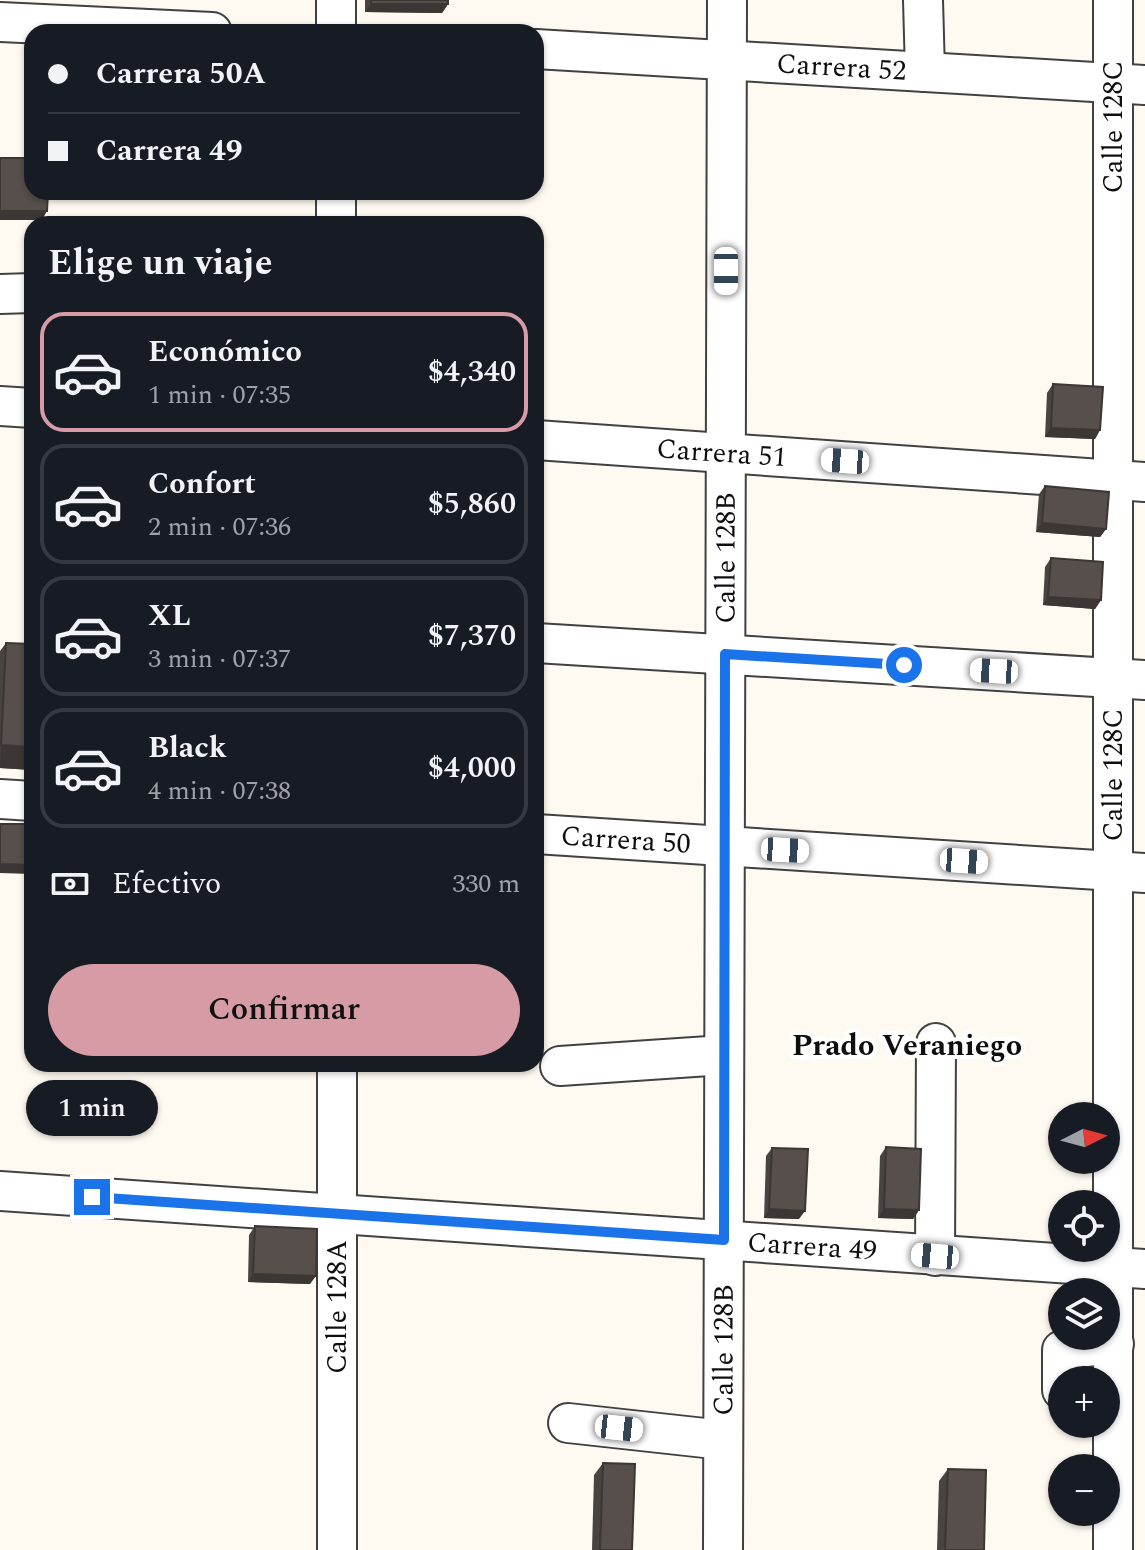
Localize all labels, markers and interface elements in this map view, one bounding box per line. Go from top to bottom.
street label: Carrera 52 [775,42,908,92]
text: Carrera 50A [96,51,266,97]
street label: Calle 128C [1092,60,1135,194]
text: Carrera 49 [96,128,243,174]
text: Elige un viaje [48,236,273,291]
car [714,247,738,295]
text: Económico [148,329,302,375]
icon: car [52,336,124,408]
text: $4,340 [428,349,516,395]
text: 1 min · 07:35 [148,375,291,415]
street label: Carrera 51 [655,427,788,479]
car [820,447,870,475]
text: Confort [148,461,256,507]
icon: car [52,468,124,540]
text: $5,860 [428,481,516,527]
street label: Calle 128B [704,492,747,624]
text: 2 min · 07:36 [148,507,291,547]
text: XL [148,593,191,639]
icon: car [52,600,124,672]
text: $7,370 [428,613,516,659]
text: 3 min · 07:37 [148,639,291,679]
route start [886,647,922,683]
car [969,658,1019,684]
street label: Calle 128C [1092,708,1135,842]
text: Black [148,725,227,771]
icon: car [52,732,124,804]
text: $4,000 [428,745,516,791]
text: 4 min · 07:38 [148,771,291,811]
street label: Carrera 50 [560,814,692,865]
car [760,837,810,863]
car [939,847,989,875]
text: Efectivo [112,861,221,907]
icon: cash [48,862,92,906]
text: 330 m [452,864,520,904]
button: Confirmar [48,964,520,1056]
district label: Prado Veraniego [792,1023,1022,1069]
callout: 1 min [26,1081,158,1137]
text: 1 min [58,1088,126,1128]
north arrow [1048,1102,1120,1174]
map controls [1048,1102,1120,1526]
route end [74,1179,110,1215]
button: locate [1048,1190,1120,1262]
street label: Carrera 49 [746,1220,878,1272]
street label: Calle 128A [316,1240,359,1374]
car [910,1242,960,1270]
button: layers [1048,1278,1120,1350]
street label: Calle 128B [702,1284,745,1416]
button: + [1048,1366,1120,1438]
car [594,1414,644,1442]
button: − [1048,1454,1120,1526]

